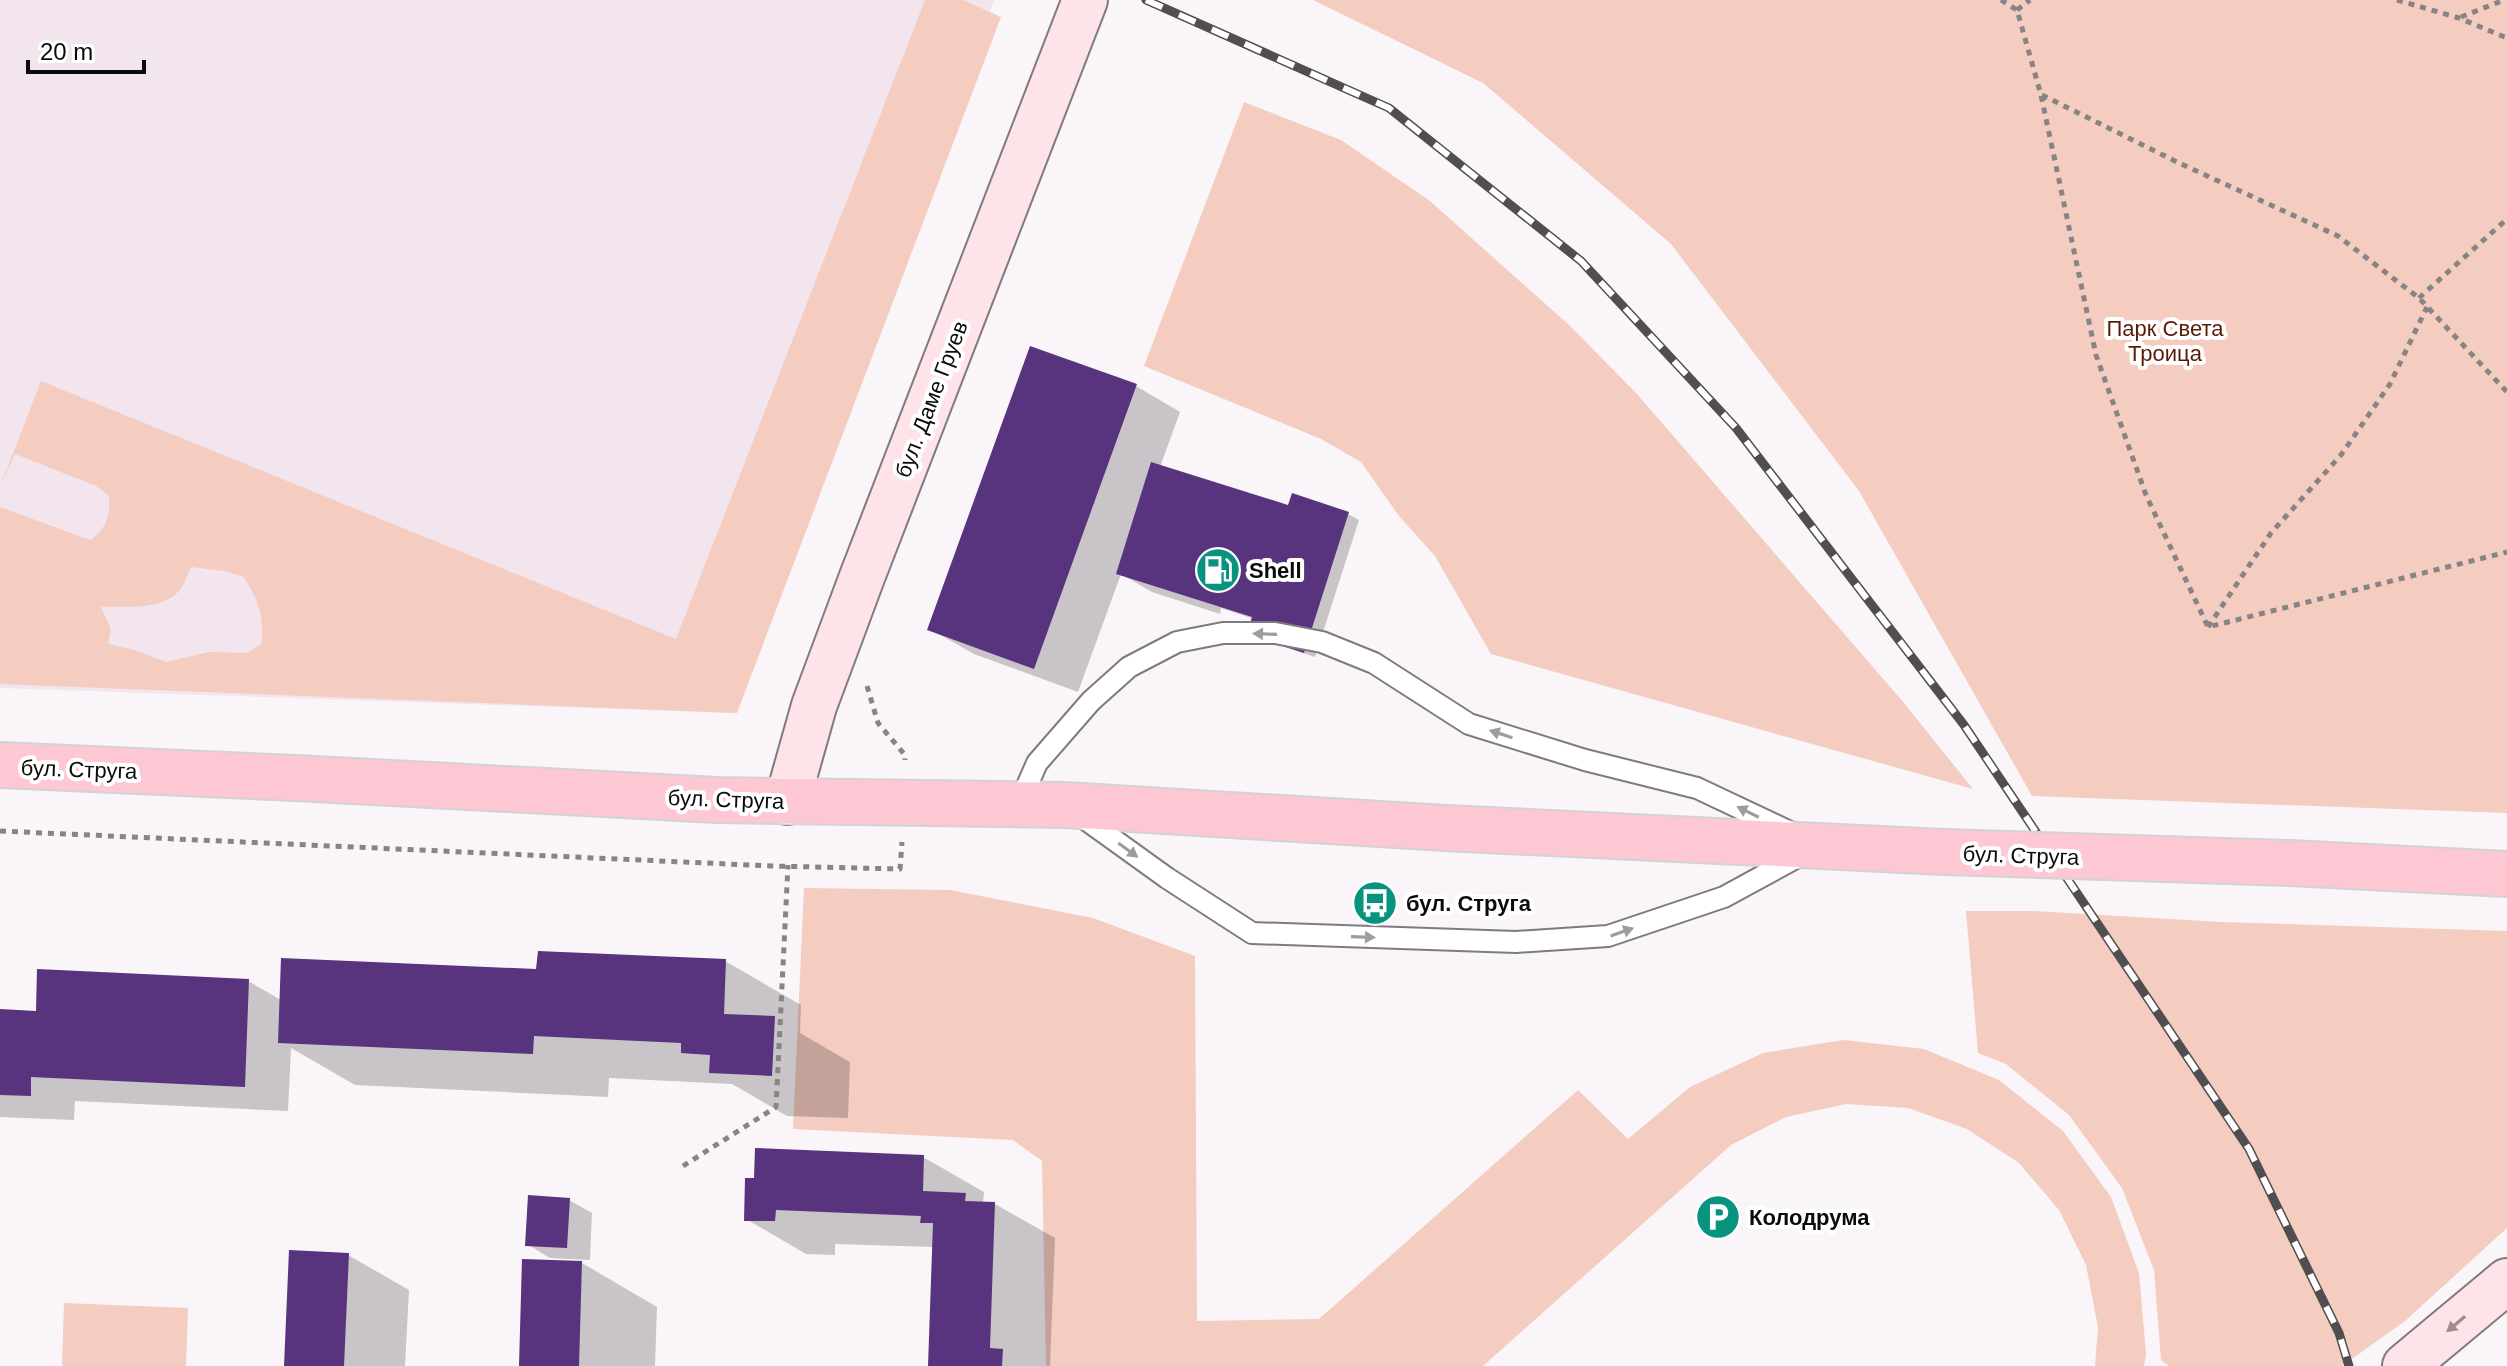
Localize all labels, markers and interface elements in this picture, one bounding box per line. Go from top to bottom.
scale bar [28,24,144,74]
text: 20 m [40,38,93,65]
park label: Парк Света Троица [2107,316,2224,366]
street label: бул. Даме Груев [890,317,973,481]
fuel station icon: Shell [1194,546,1242,594]
place label: Shell [1249,558,1302,583]
one-way arrow [1252,627,1277,640]
one-way arrow [1489,727,1513,739]
street label: бул. Струга [20,755,138,784]
street label: бул. Струга [667,785,785,814]
one-way arrow [1737,806,1760,819]
street label: бул. Струга [1962,841,2080,870]
one-way arrow [1118,842,1139,857]
bus stop icon: бул. Струга [1351,879,1399,927]
place label: бул. Струга [1406,891,1532,916]
one-way arrow [1610,925,1634,937]
one-way arrow [1351,931,1376,944]
parking icon: Колодрума [1694,1193,1742,1241]
place label: Колодрума [1749,1205,1870,1230]
one-way arrow [2446,1315,2466,1332]

